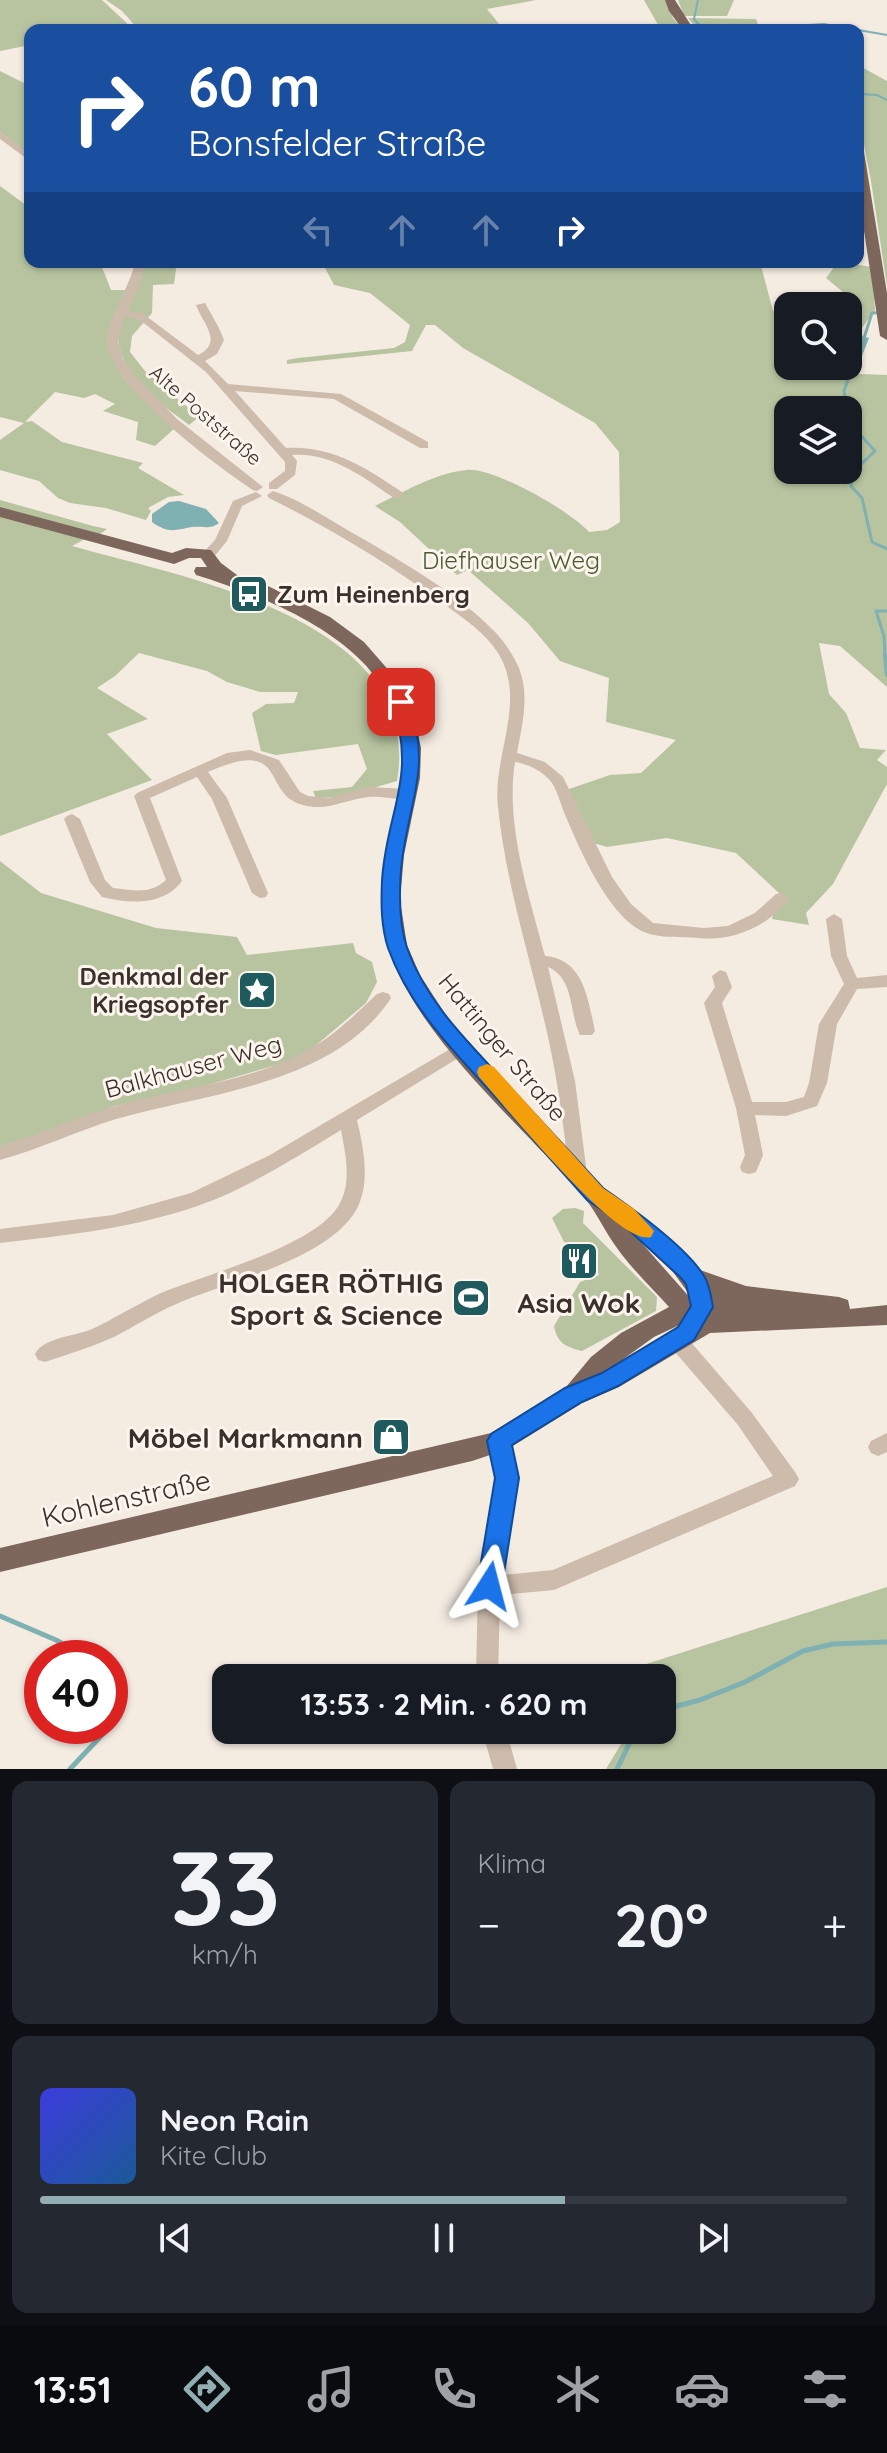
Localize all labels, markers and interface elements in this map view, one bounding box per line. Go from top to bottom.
text: 60 m [188,51,321,121]
icon: right [56,56,160,160]
text: Bonsfelder Straße [188,120,486,165]
icon: left [296,208,340,252]
icon: ahead [380,208,424,252]
icon: ahead [464,208,508,252]
icon: right [548,208,592,252]
map controls [774,292,862,484]
button: search [774,292,862,380]
street label: Alte Poststraße [145,359,267,471]
button: layers [774,396,862,484]
park label: Diefhauser Weg [422,545,600,575]
bus stop icon: Zum Heinenberg [228,573,270,615]
place label: Zum Heinenberg [277,579,470,609]
pin [367,668,435,736]
icon: arrive [379,680,423,724]
place label: Denkmal der Kriegsopfer [79,961,229,1019]
street label: Hattinger Straße [432,967,574,1127]
place icon: Denkmal der Kriegsopfer [236,969,278,1011]
street label: Balkhauser Weg [101,1028,285,1104]
restaurant icon: Asia Wok [558,1240,600,1282]
place label: HOLGER RÖTHIG Sport & Science [218,1265,443,1332]
sports icon: HOLGER RÖTHIG Sport & Science [450,1277,492,1319]
place label: Asia Wok [518,1285,640,1320]
shop icon: Möbel Markmann [370,1416,412,1458]
place label: Möbel Markmann [128,1420,363,1455]
street label: Kohlenstraße [38,1462,214,1534]
position arrow [447,1544,531,1628]
speed limit sign: 40 [24,1640,128,1744]
text: 13:53 · 2 Min. · 620 m [301,1685,587,1723]
text: 33 [169,1821,281,1951]
text: Klima [478,1847,546,1880]
text: 20° [614,1887,709,1962]
text: − [478,1897,500,1952]
text: + [822,1897,847,1952]
text: km/h [192,1938,258,1971]
text: Neon Rain [160,2101,309,2139]
text: Kite Club [160,2139,267,2172]
icon: previous [153,2216,197,2260]
icon: pause [422,2216,466,2260]
icon: next [691,2216,735,2260]
icon: directions [179,2361,235,2417]
icon: music [303,2361,359,2417]
icon: phone [426,2361,482,2417]
icon: climate [550,2361,606,2417]
icon: car [674,2361,730,2417]
icon: filters [797,2361,853,2417]
text: 13:51 [34,2367,112,2412]

